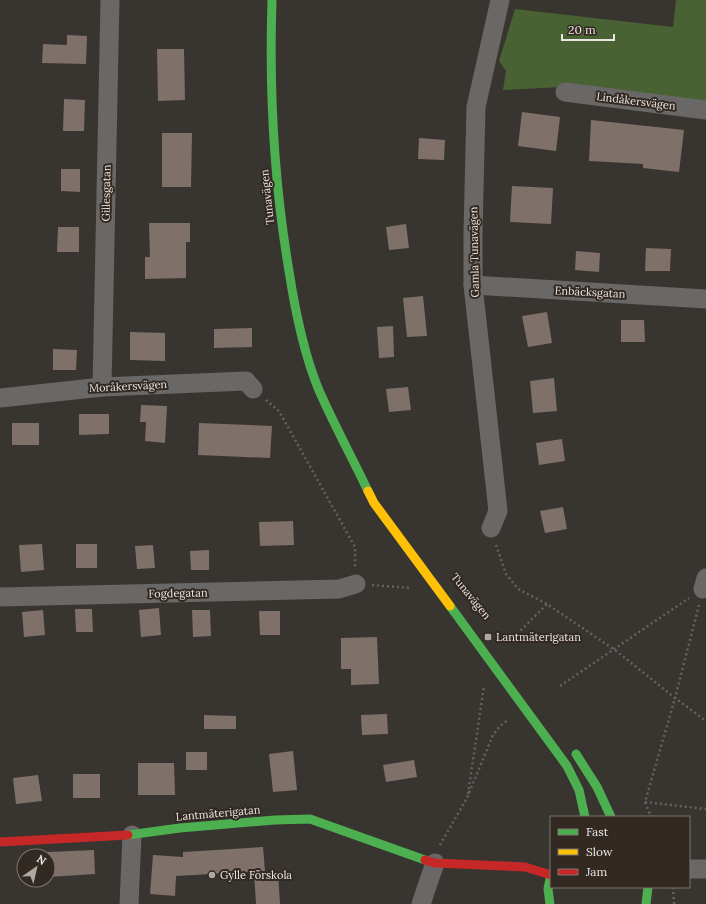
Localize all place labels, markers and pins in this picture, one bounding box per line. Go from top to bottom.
place label: Lantmäterigatan [496,630,581,644]
marker: Lantmäterigatan [483,632,493,642]
place label: Gylle Förskola [220,868,292,882]
marker: Gylle Förskola [207,870,217,880]

